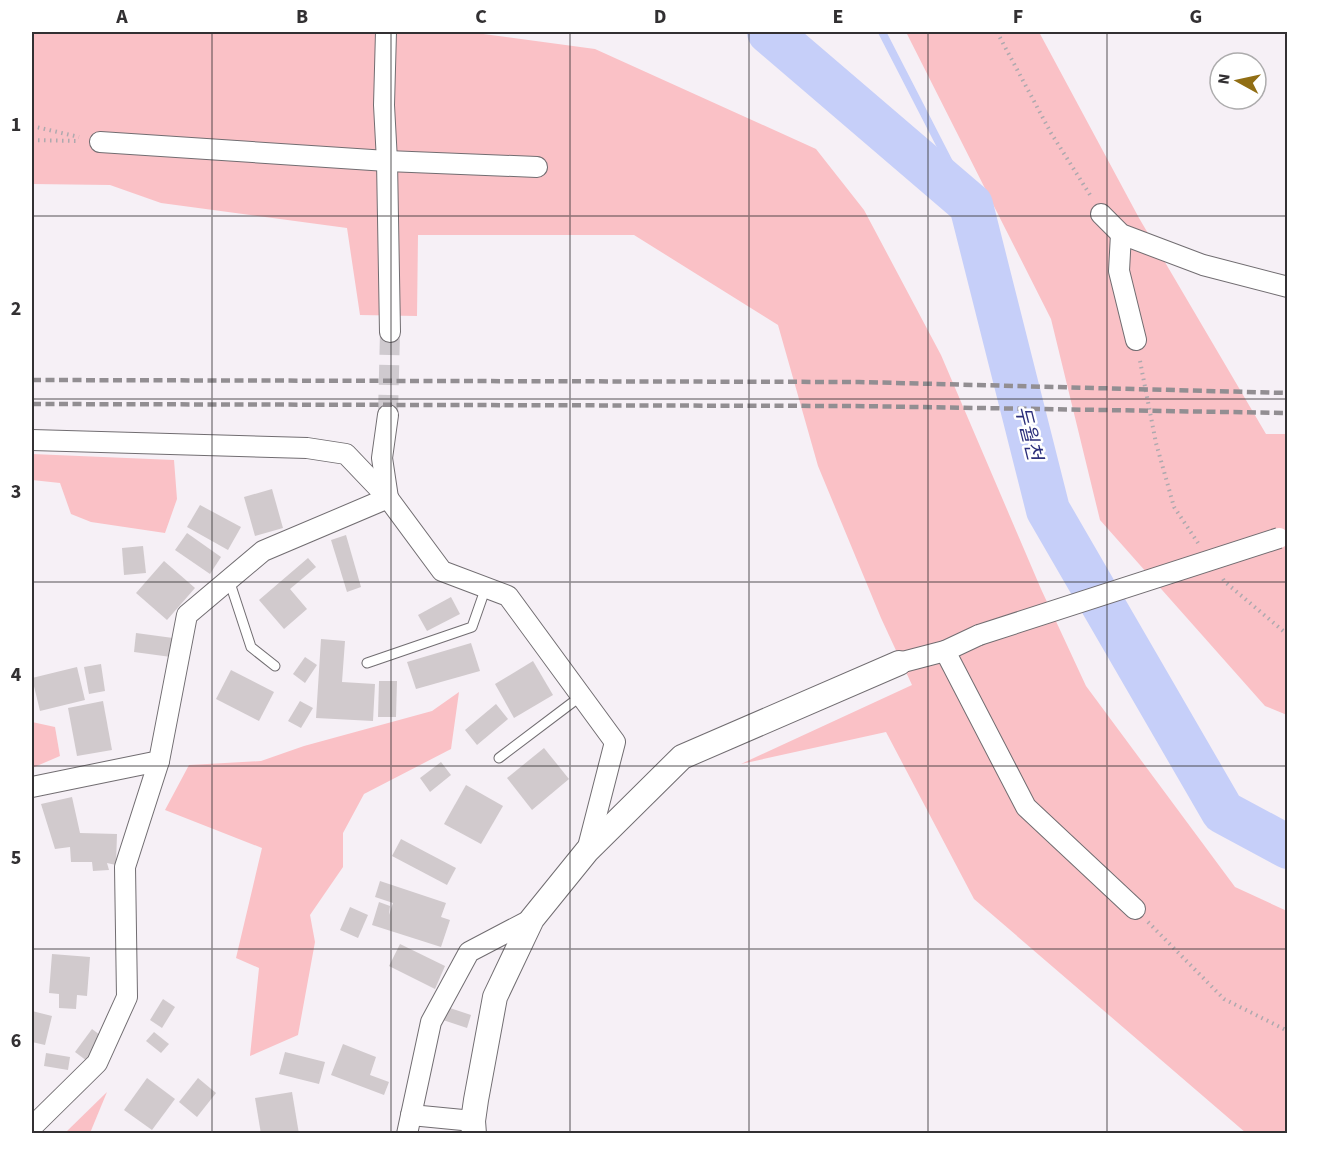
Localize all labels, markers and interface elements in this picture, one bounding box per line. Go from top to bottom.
text: A [115,3,128,31]
text: B [296,3,308,31]
text: C [475,3,487,31]
text: D [654,3,666,31]
text: E [833,3,843,31]
text: F [1013,3,1023,31]
text: G [1190,3,1202,31]
north arrow [1208,51,1268,111]
text: N [1213,72,1236,86]
text: 1 [11,111,21,139]
text: 2 [11,295,21,323]
water label: 두월천 [1008,403,1049,466]
text: 3 [11,478,21,506]
text: 4 [11,661,22,689]
text: 5 [11,844,21,872]
text: 6 [11,1027,21,1055]

